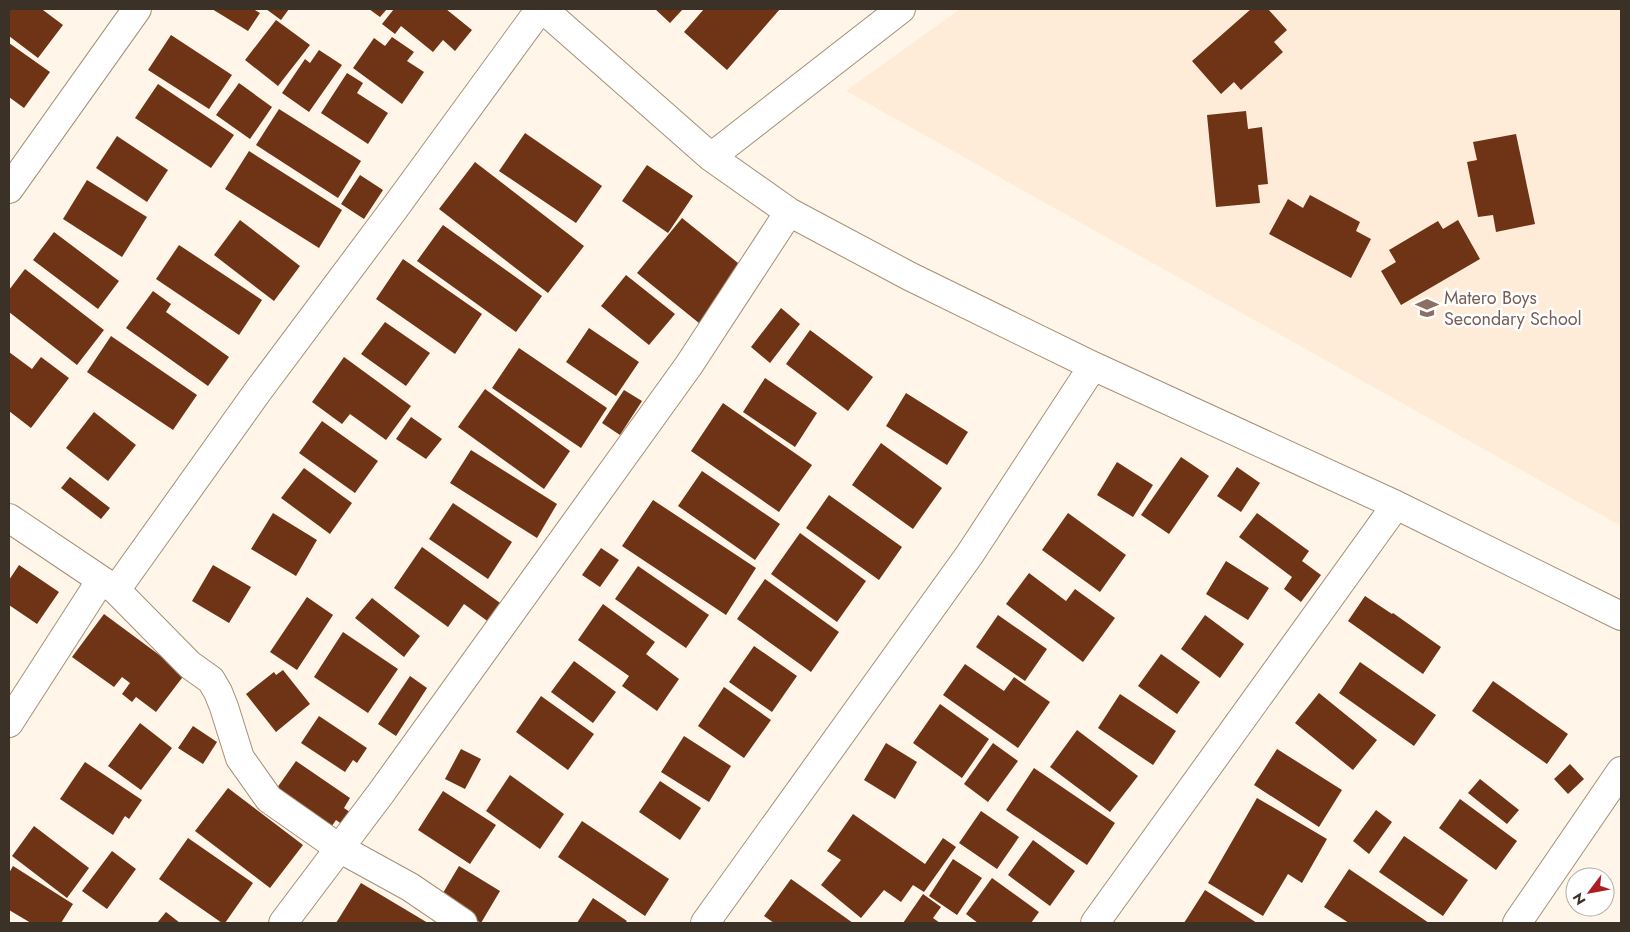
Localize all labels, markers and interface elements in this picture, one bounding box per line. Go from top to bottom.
place label: Matero Boys Secondary School [1444,285,1582,332]
school or university icon: Matero Boys Secondary School [1414,295,1440,321]
north arrow [1565,867,1615,917]
text: N [1568,889,1590,909]

